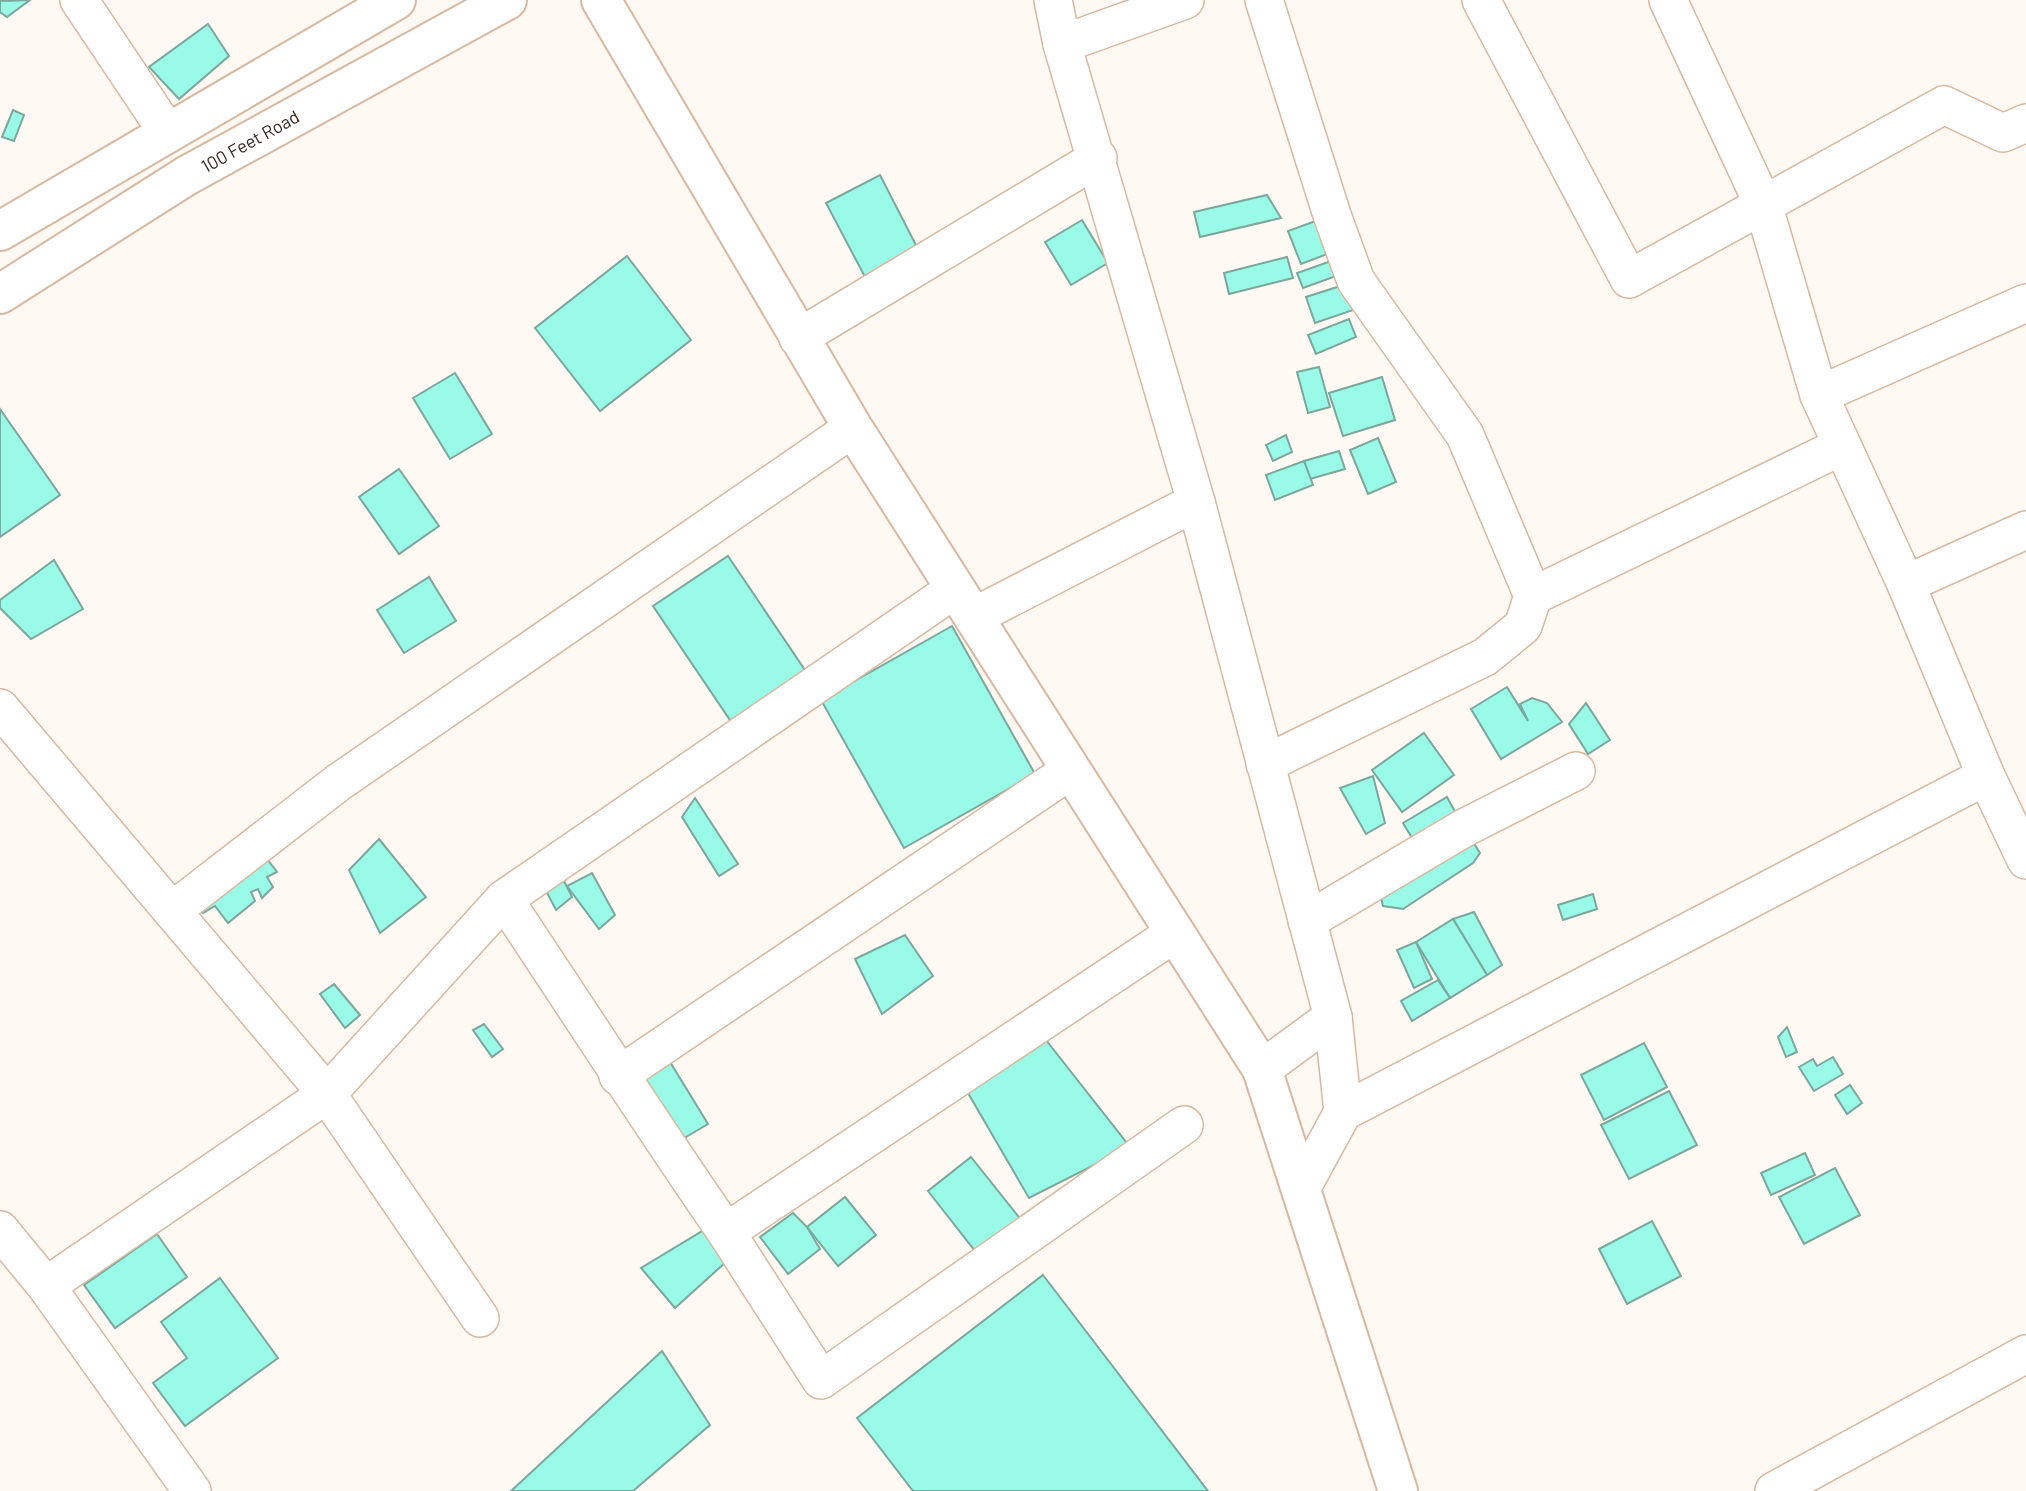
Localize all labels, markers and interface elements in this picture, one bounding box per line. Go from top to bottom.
street label: 100 Feet Road [197,105,303,177]

